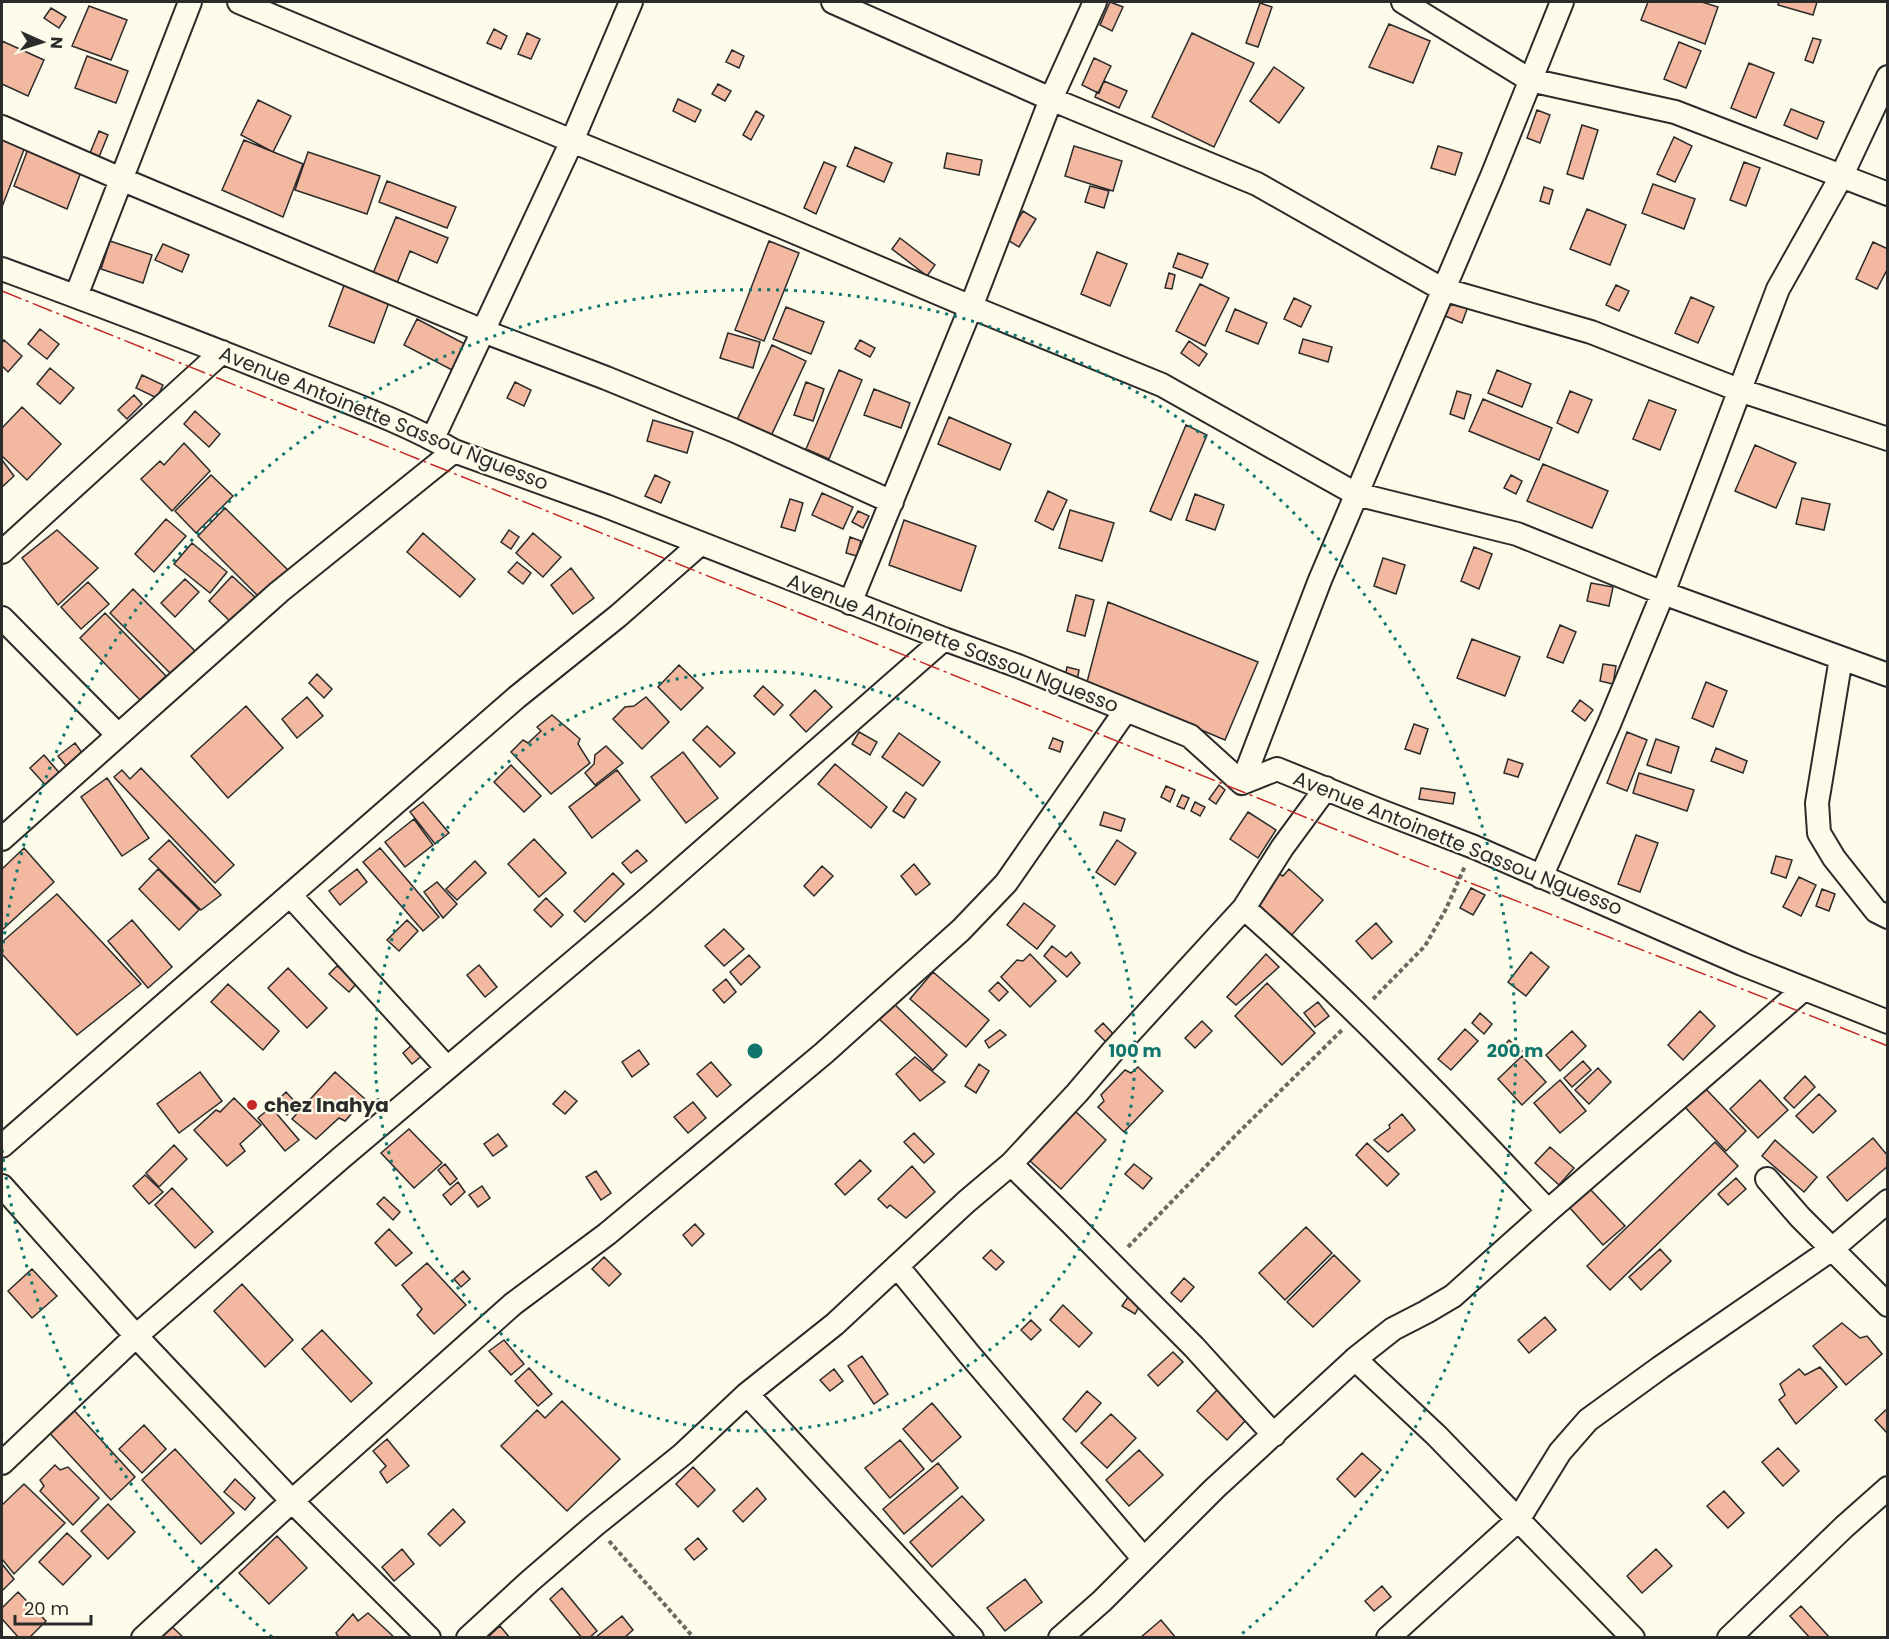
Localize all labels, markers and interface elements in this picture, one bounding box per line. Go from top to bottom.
north arrow [12,12,72,72]
text: N [45,36,68,49]
street label: Avenue Antoinette Sassou Nguesso [215,339,553,497]
street label: Avenue Antoinette Sassou Nguesso [783,567,1123,719]
street label: Avenue Antoinette Sassou Nguesso [1289,764,1627,922]
text: 100 m [1108,1038,1162,1063]
text: 200 m [1487,1038,1543,1063]
centre of rings [745,1041,765,1061]
place label: chez Inahya [264,1091,389,1119]
marker: chez Inahya [245,1098,259,1112]
scale bar [15,1588,92,1626]
text: 20 m [24,1596,69,1621]

